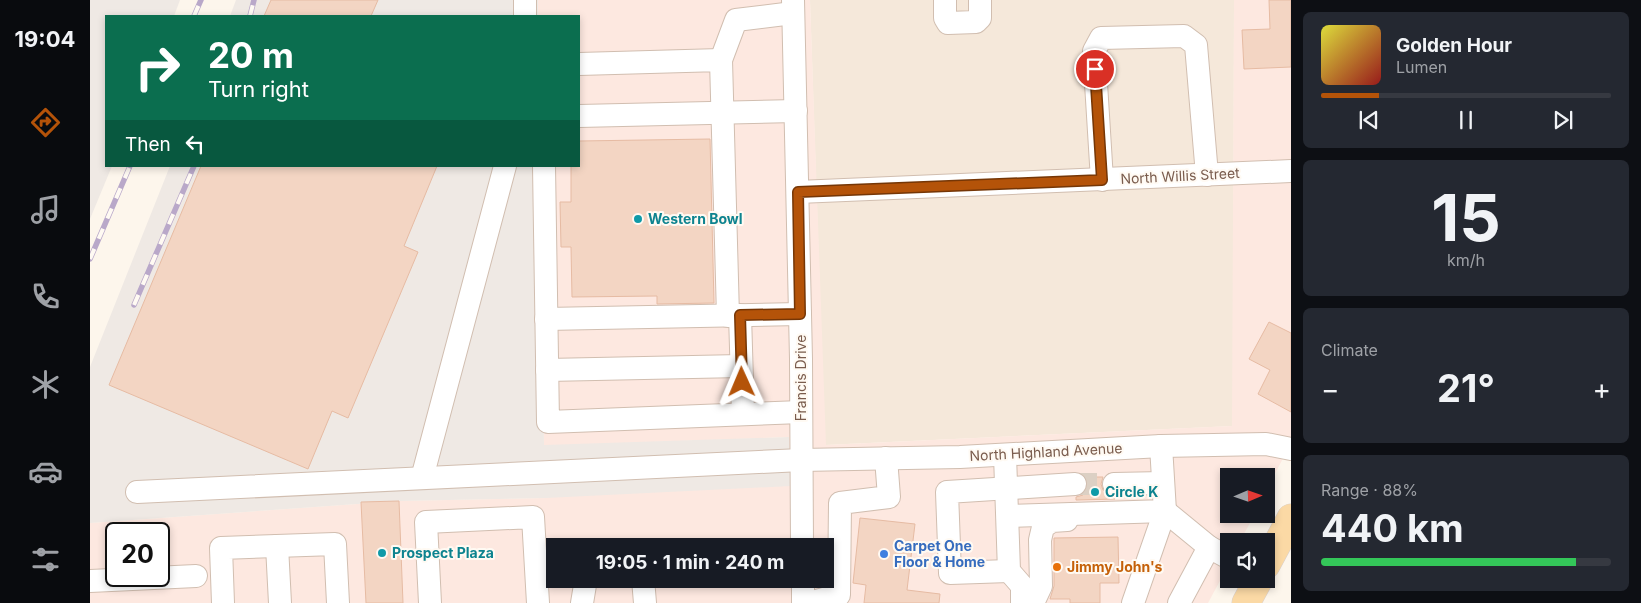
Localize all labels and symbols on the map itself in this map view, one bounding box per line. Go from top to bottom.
pin [1074,48,1116,90]
street label: North Willis Street [1120,164,1240,187]
place label: Western Bowl [648,210,743,227]
marker: Western Bowl [632,213,644,225]
street label: Francis Drive [792,335,809,421]
position arrow [715,355,767,407]
street label: North Highland Avenue [969,439,1123,464]
north arrow [1220,468,1275,522]
place label: Circle K [1105,483,1158,500]
marker: Circle K [1089,486,1101,498]
speed limit sign: 20 [105,522,170,587]
place label: Carpet One Floor & Home [894,537,985,570]
place label: Prospect Plaza [392,544,494,561]
marker: Prospect Plaza [376,547,388,559]
marker: Carpet One Floor & Home [878,548,890,560]
place label: Jimmy John's [1067,558,1163,575]
marker: Jimmy John's [1051,561,1063,573]

